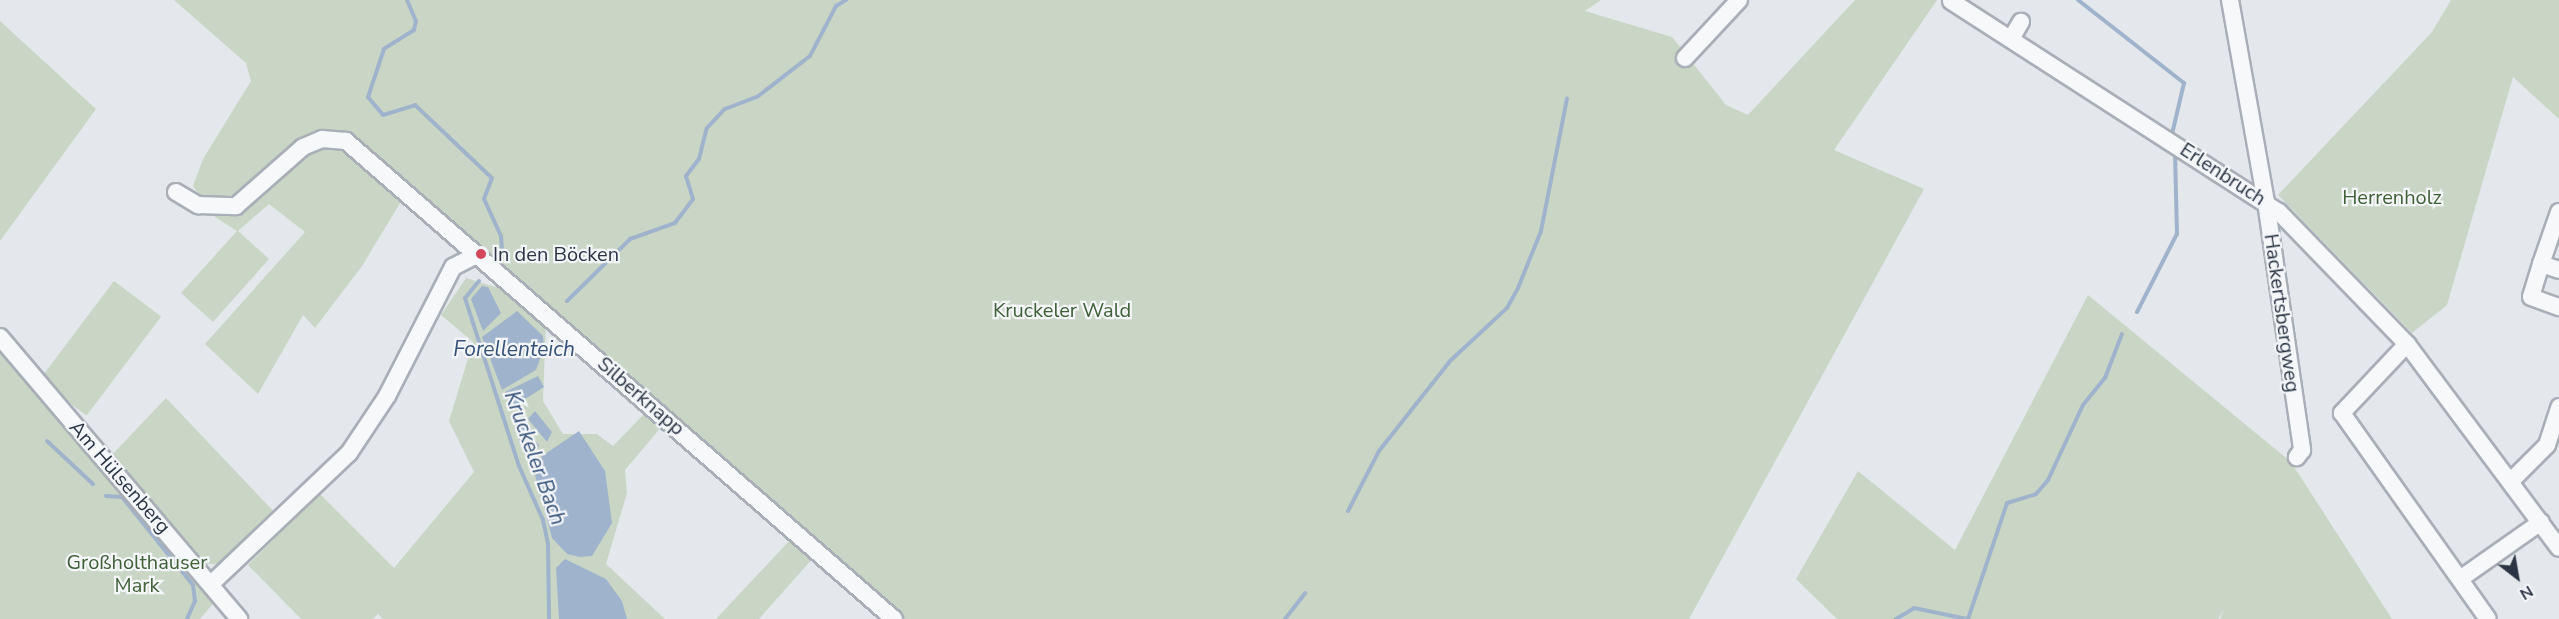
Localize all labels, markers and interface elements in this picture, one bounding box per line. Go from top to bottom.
street label: Erlenbruch [2176,137,2270,211]
park label: Herrenholz [2342,185,2442,209]
street label: Hackertsbergweg [2259,232,2305,394]
place label: In den Böcken [493,242,619,266]
marker: In den Böcken [474,247,488,261]
park label: Kruckeler Wald [993,298,1131,322]
water label: Forellenteich [453,336,575,362]
street label: Silberknapp [593,352,689,440]
water label: Kruckeler Bach [499,388,571,528]
street label: Am Hülsenberg [64,416,176,538]
north arrow [2487,547,2547,607]
park label: Großholthauser Mark [67,550,207,597]
text: N [2515,580,2537,605]

